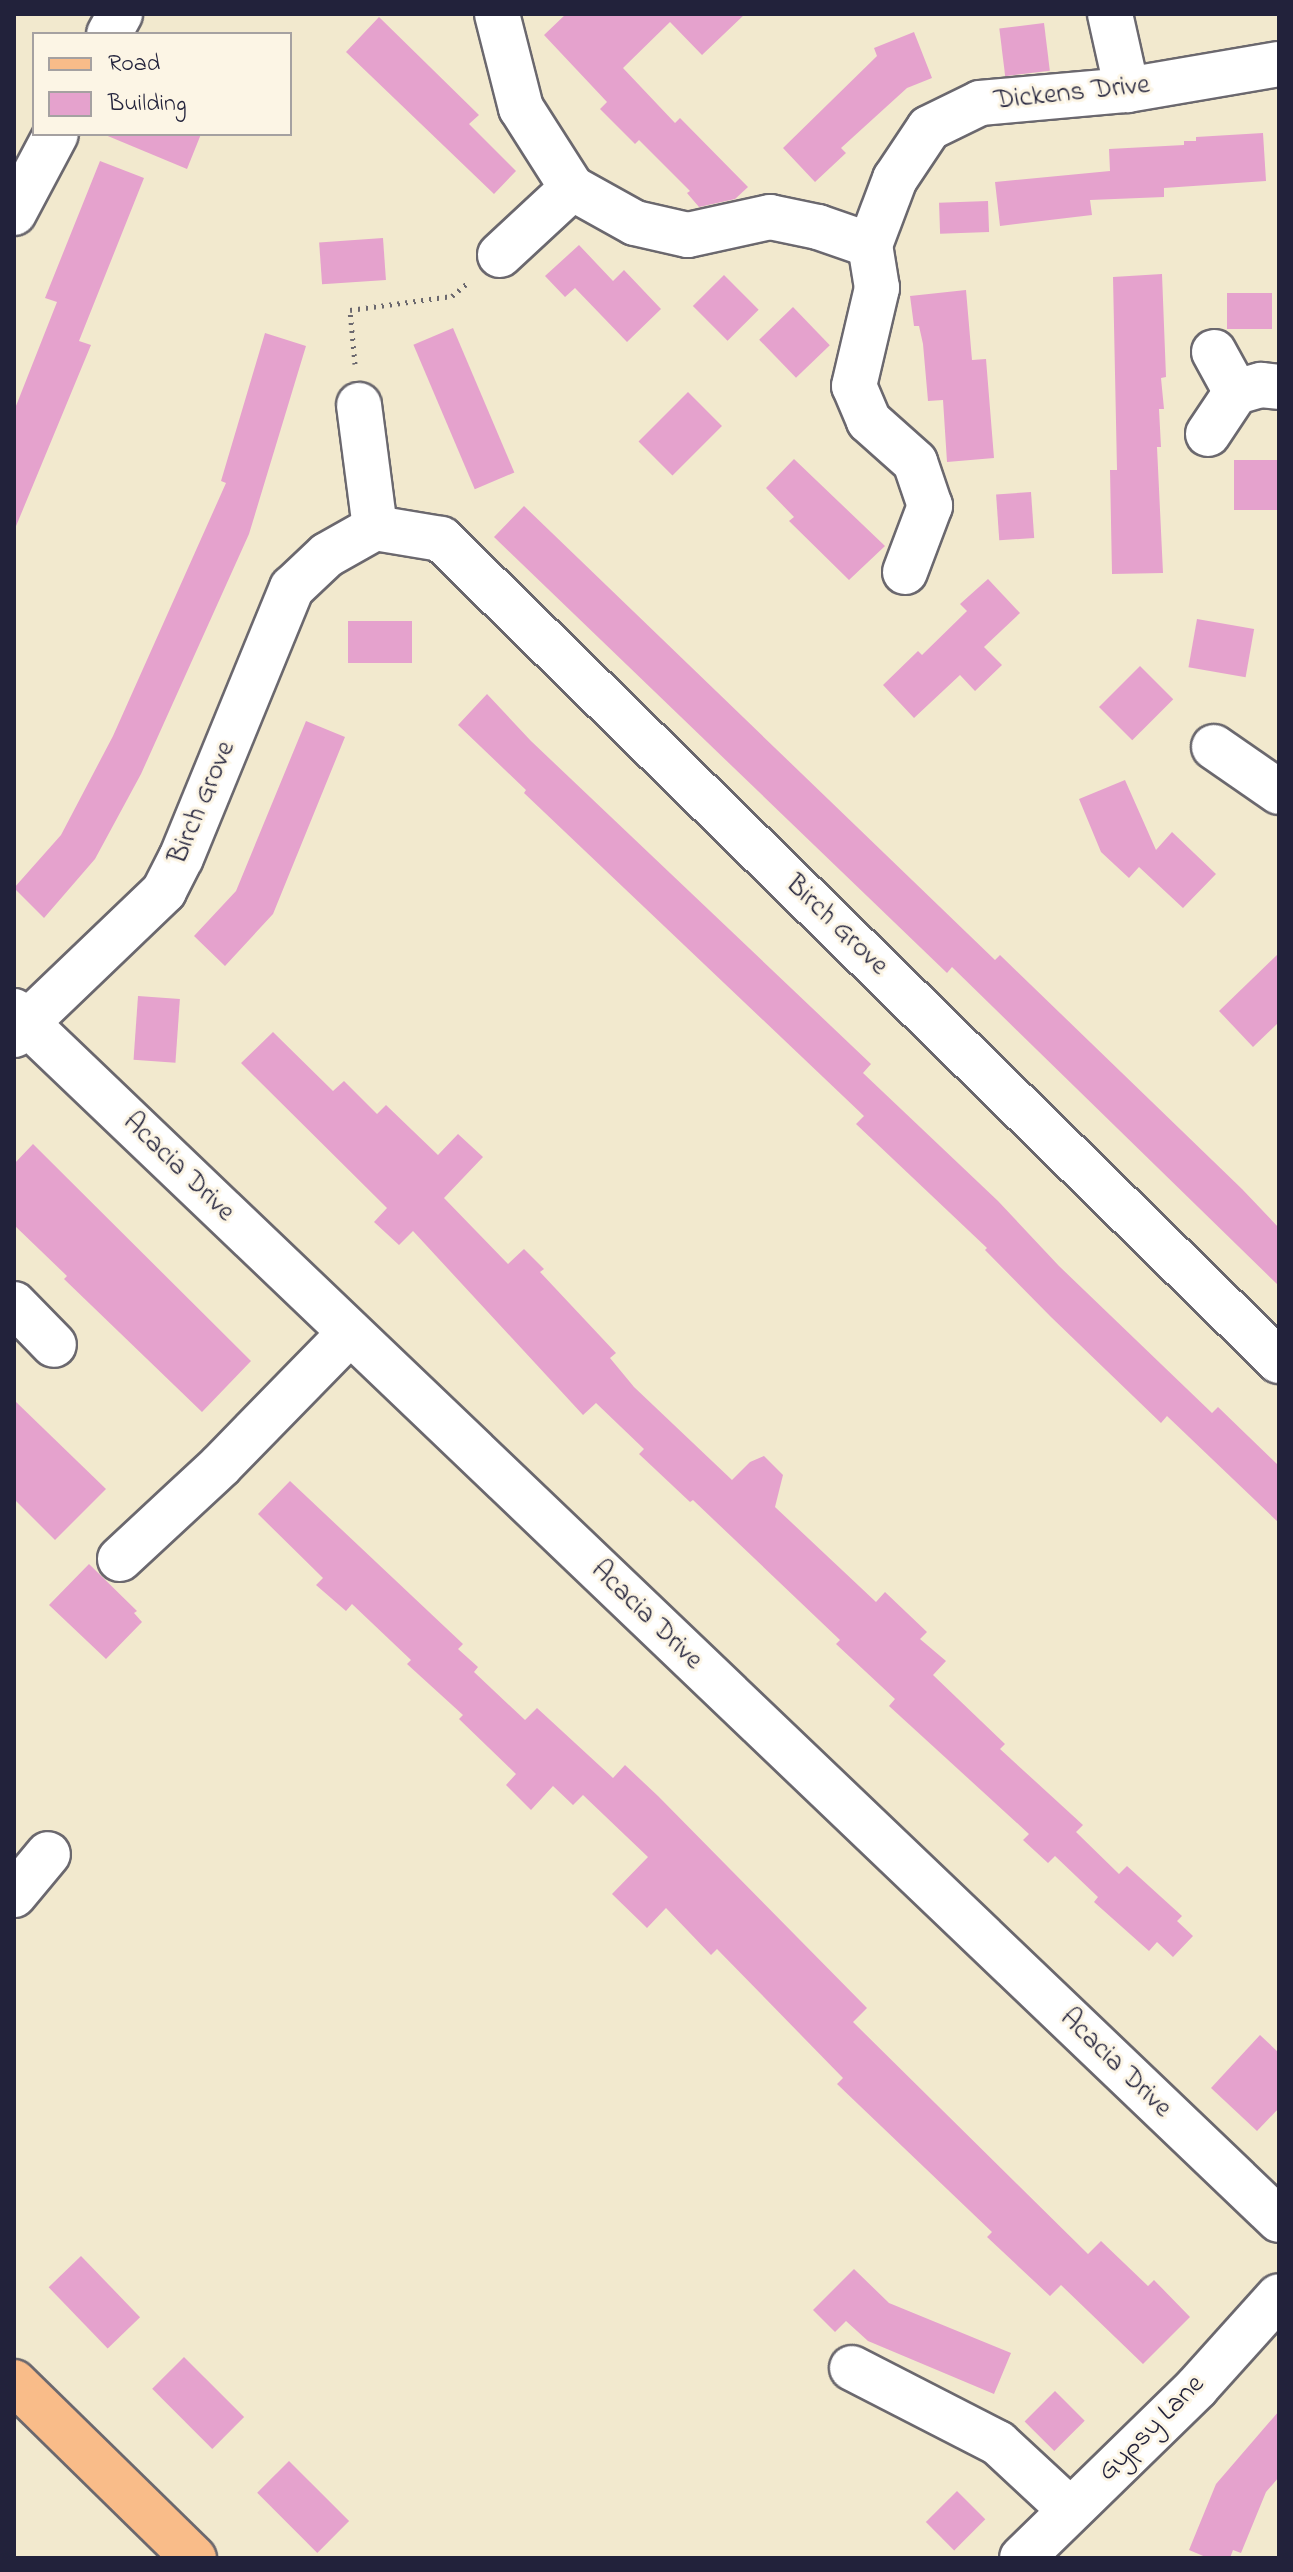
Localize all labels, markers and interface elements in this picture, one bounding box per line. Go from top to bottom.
legend [32,32,292,136]
text: Road [108,47,160,82]
street label: Dickens Drive [992,69,1152,119]
text: Building [108,87,187,122]
street label: Birch Grove [162,736,244,870]
street label: Birch Grove [777,869,895,983]
street label: Acacia Drive [115,1106,241,1230]
street label: Acacia Drive [583,1554,709,1678]
street label: Acacia Drive [1052,2002,1178,2126]
street label: Gypsy Lane [1092,2369,1212,2489]

